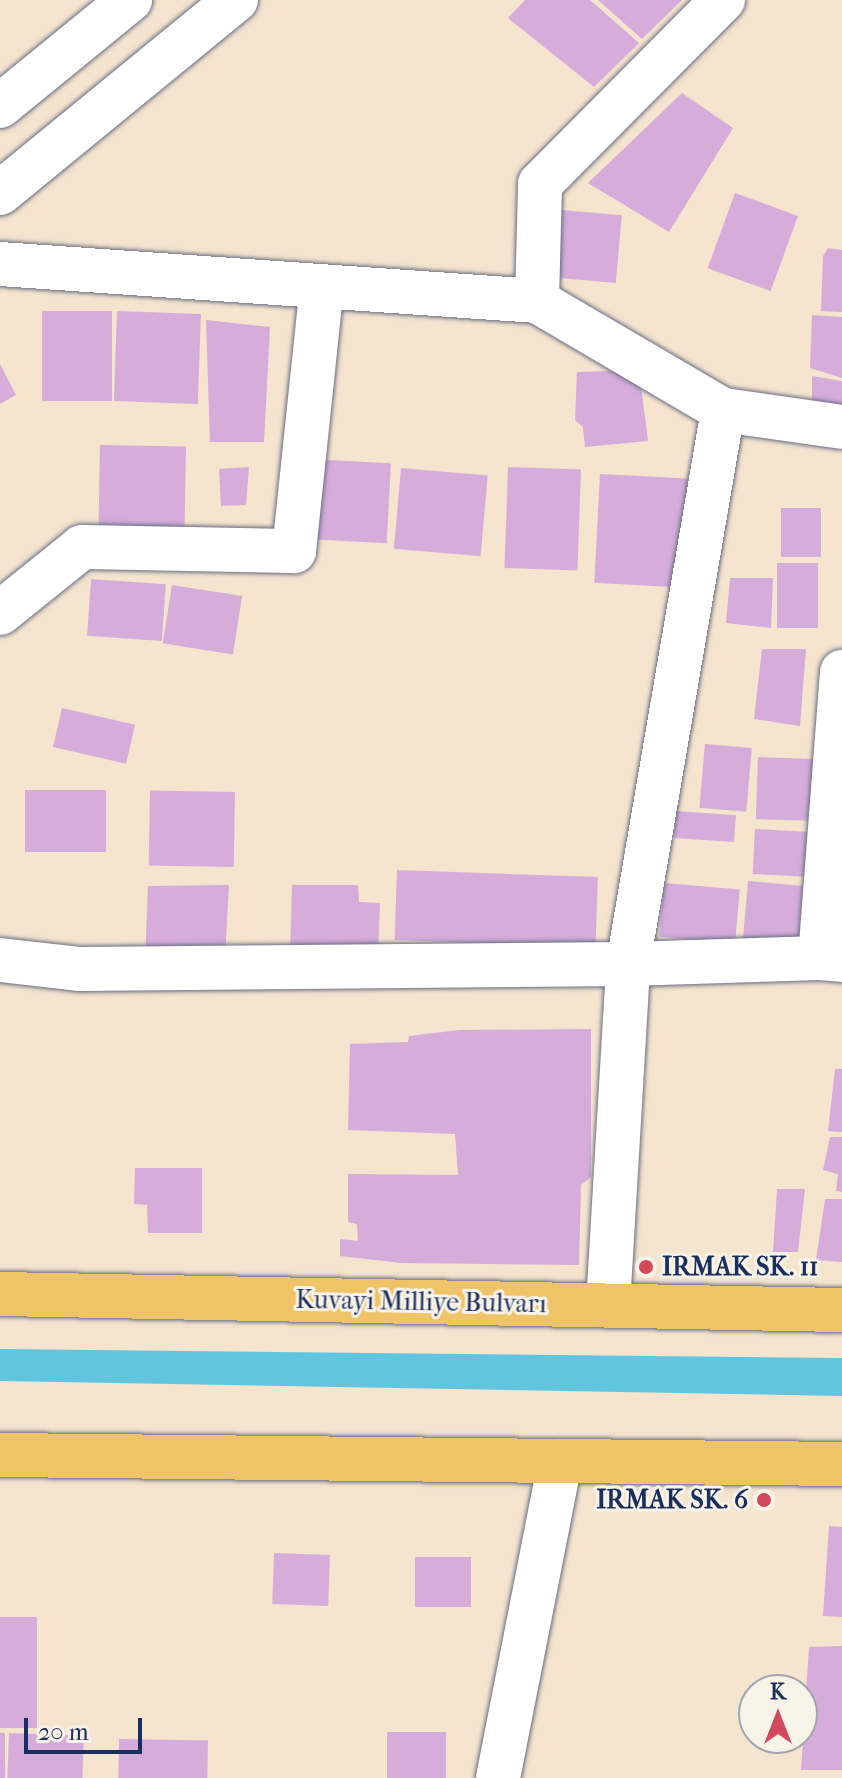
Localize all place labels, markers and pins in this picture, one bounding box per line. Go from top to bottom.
place label: IRMAK SK. 11 [662,1251,818,1283]
marker: IRMAK SK. 11 [637,1258,655,1276]
place label: IRMAK SK. 6 [596,1484,748,1516]
marker: IRMAK SK. 6 [755,1491,773,1509]

